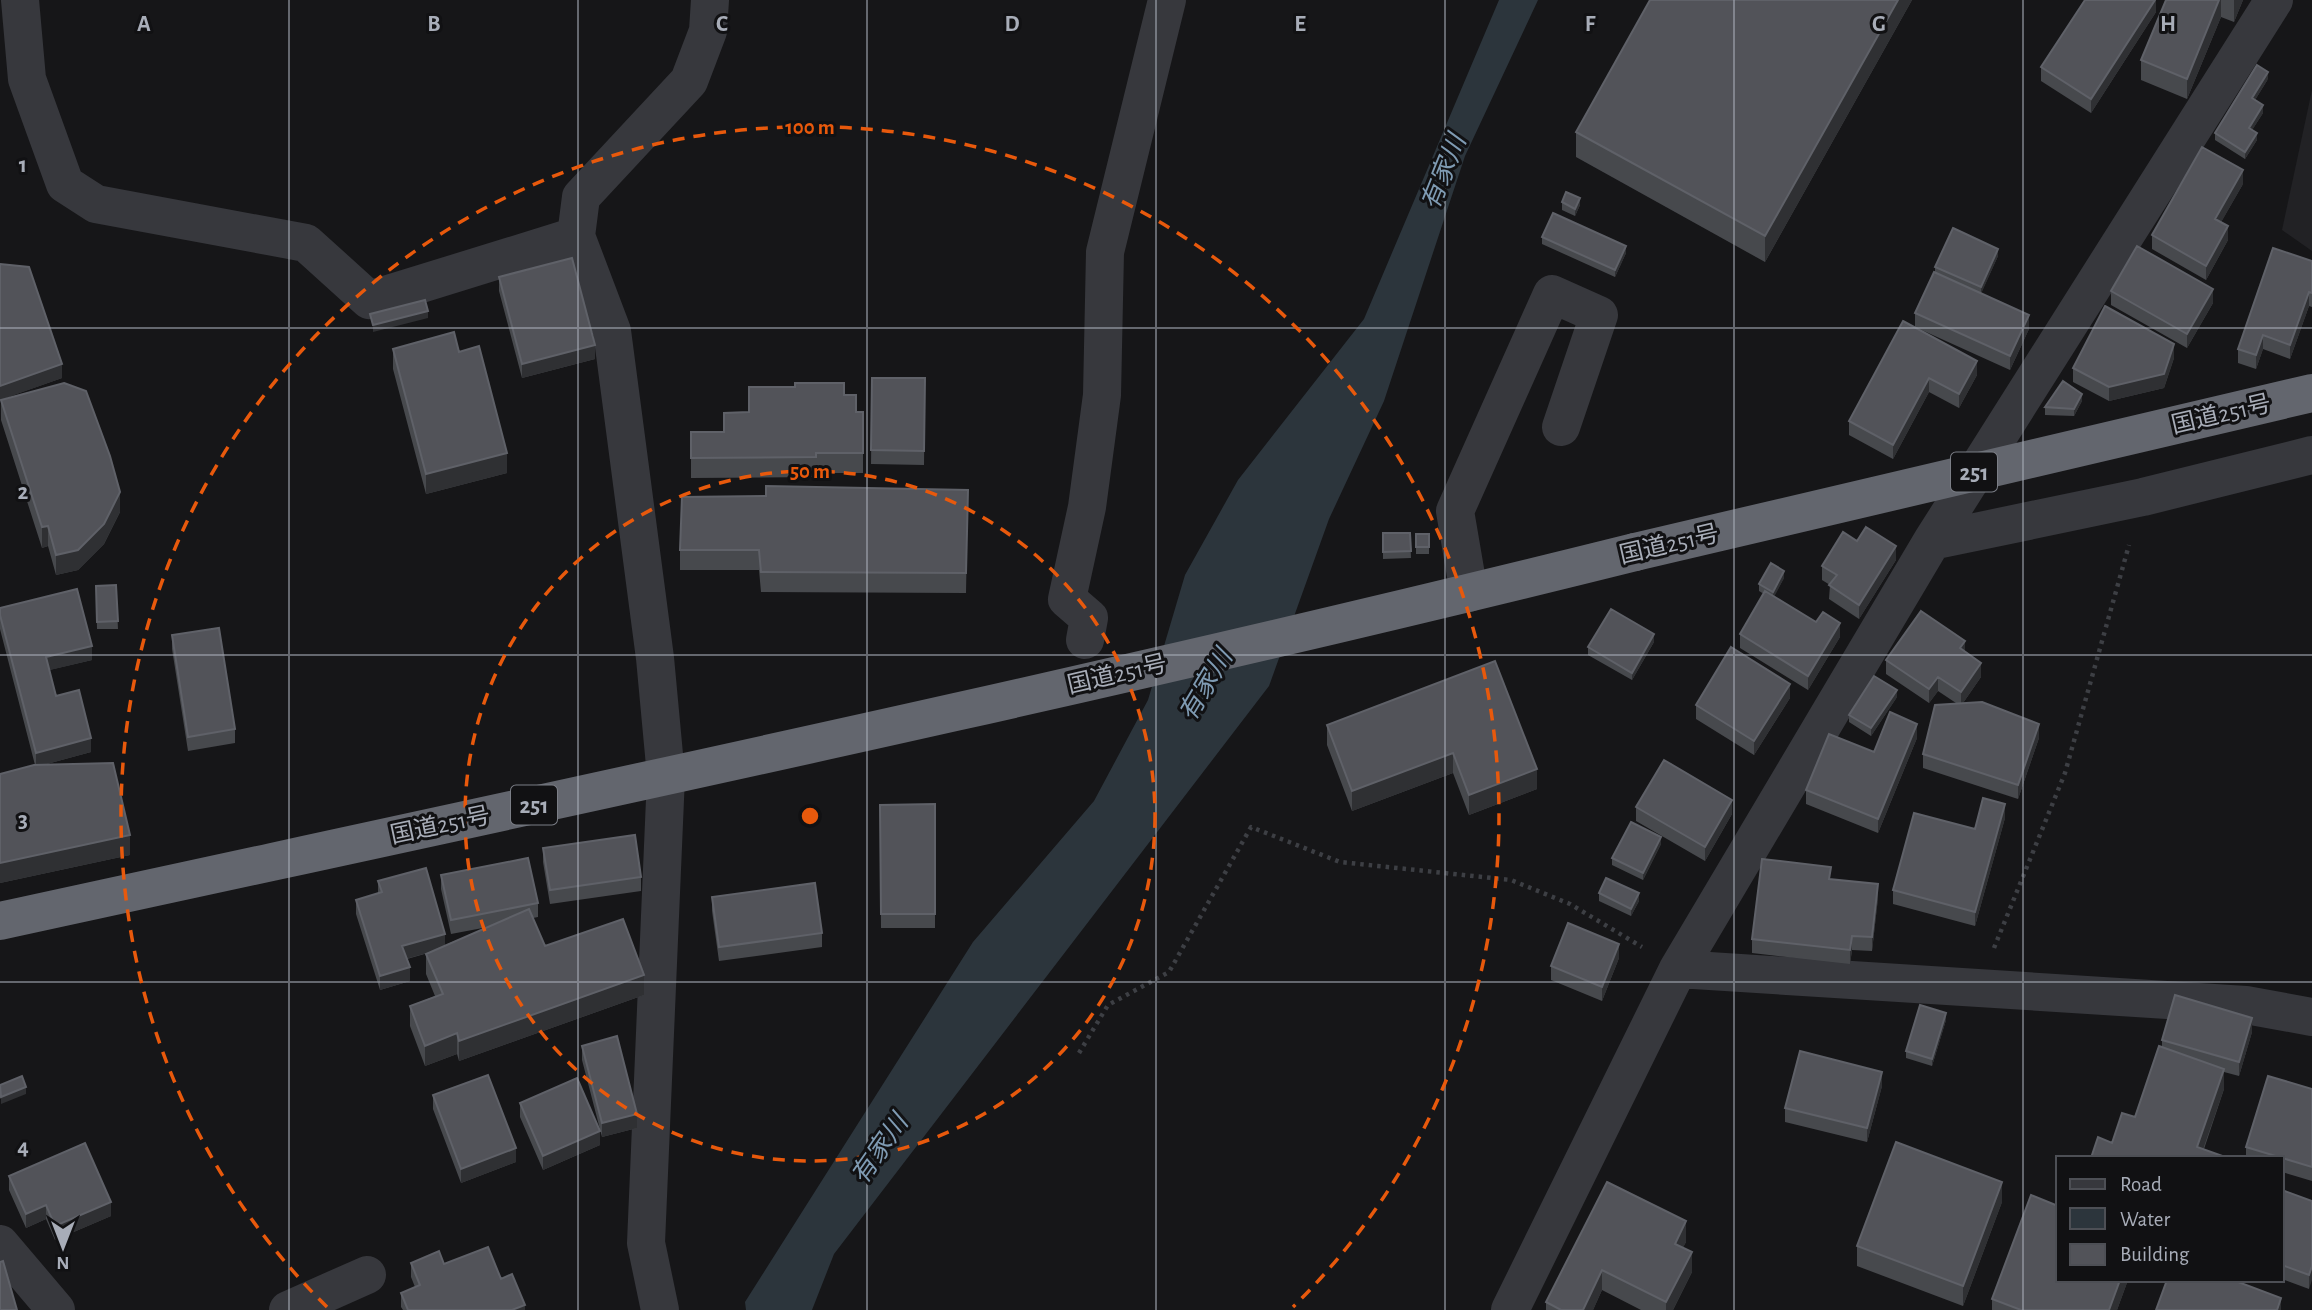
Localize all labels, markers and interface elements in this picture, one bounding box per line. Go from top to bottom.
text: A [137,13,151,36]
text: B [427,13,441,36]
text: C [716,13,728,36]
text: D [1004,13,1020,36]
text: E [1294,13,1306,36]
text: F [1585,13,1596,36]
text: G [1872,13,1886,36]
text: H [2160,13,2176,36]
text: 100 m [785,117,835,138]
water label: 有家川 [1416,128,1472,213]
text: 1 [19,154,27,177]
street label: 国道251号 [2169,390,2273,438]
road number: 251 [1951,452,1997,492]
text: 50 m [790,461,830,482]
text: 2 [18,481,29,504]
street label: 国道251号 [1617,520,1721,568]
water label: 有家川 [1174,642,1239,726]
street label: 国道251号 [1065,650,1169,698]
road number: 251 [511,786,557,824]
street label: 国道251号 [388,802,492,848]
centre of rings [798,804,822,828]
text: 3 [18,809,28,832]
water label: 有家川 [846,1107,915,1189]
text: 4 [17,1136,29,1159]
legend [2056,1156,2284,1282]
text: Road [2120,1174,2162,1195]
text: Water [2120,1209,2170,1230]
north arrow [28,1212,98,1282]
text: Building [2120,1244,2190,1265]
text: N [56,1253,70,1272]

